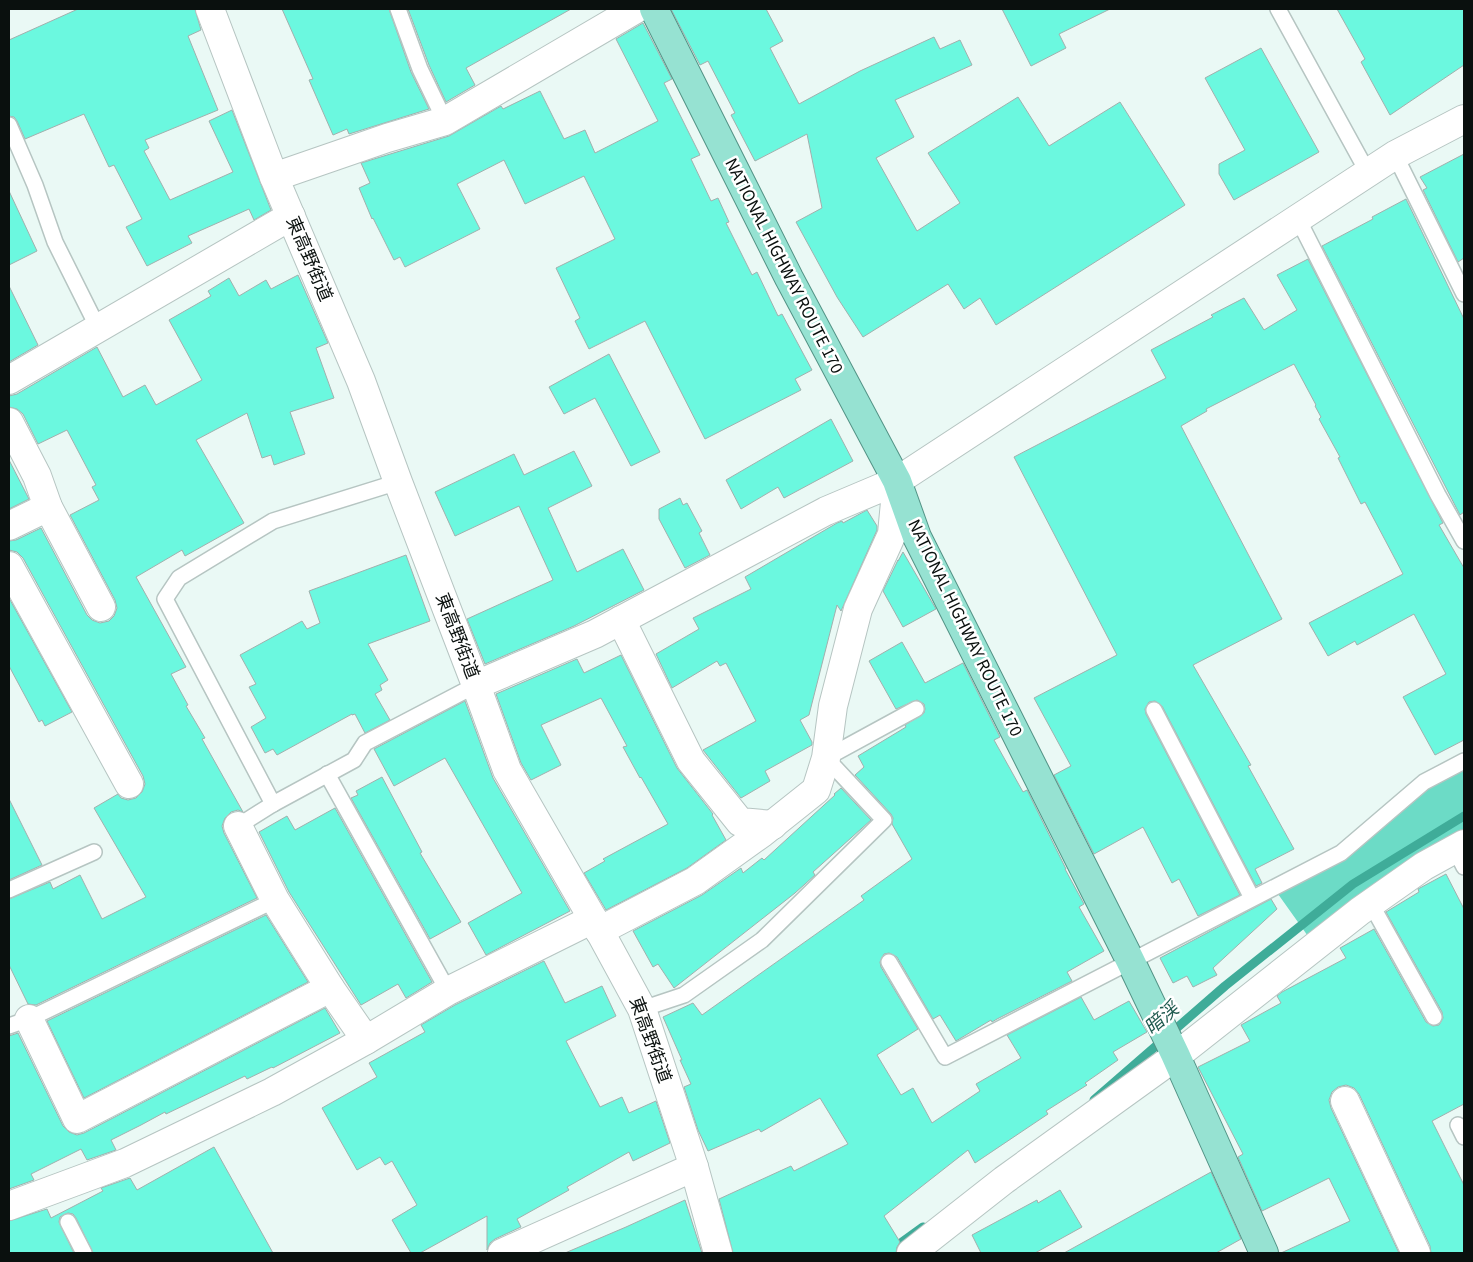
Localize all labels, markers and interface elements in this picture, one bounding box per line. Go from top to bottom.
street label: NATIONAL HIGHWAY ROUTE 170 [719,154,849,378]
street label: 東高野街道 [280,213,338,305]
street label: NATIONAL HIGHWAY ROUTE 170 [901,515,1029,741]
street label: 東高野街道 [429,590,485,682]
street label: 東高野街道 [623,993,677,1087]
water label: 暗渓 [1139,994,1187,1042]

